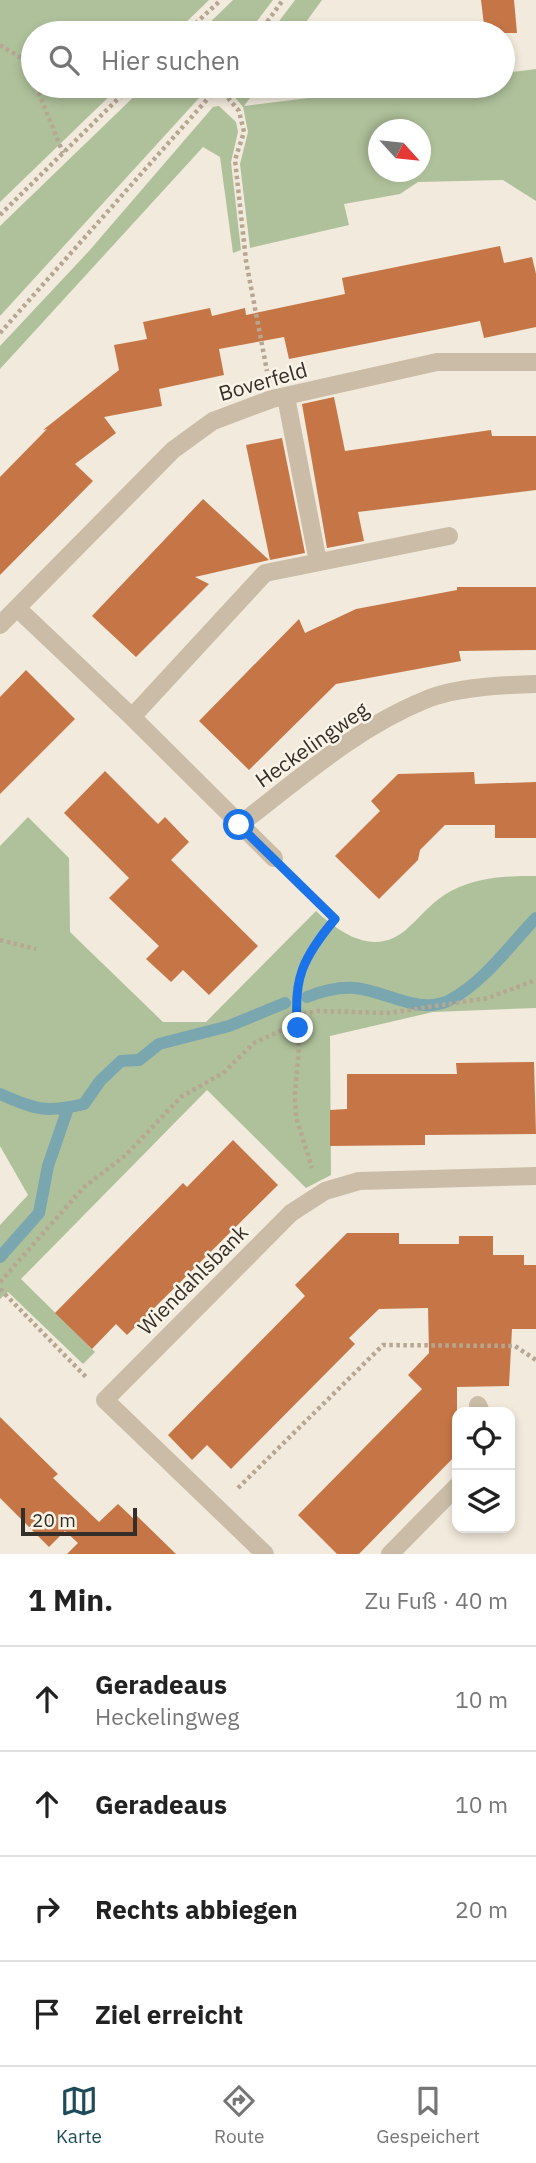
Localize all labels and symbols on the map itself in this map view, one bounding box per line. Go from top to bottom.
north arrow [368,119,431,182]
street label: Boverfeld [215,355,310,407]
street label: Heckelingweg [249,695,373,793]
route start [223,809,254,840]
route end [282,1012,313,1043]
street label: Wiendahlsbank [131,1218,253,1340]
scale bar [21,1505,136,1537]

